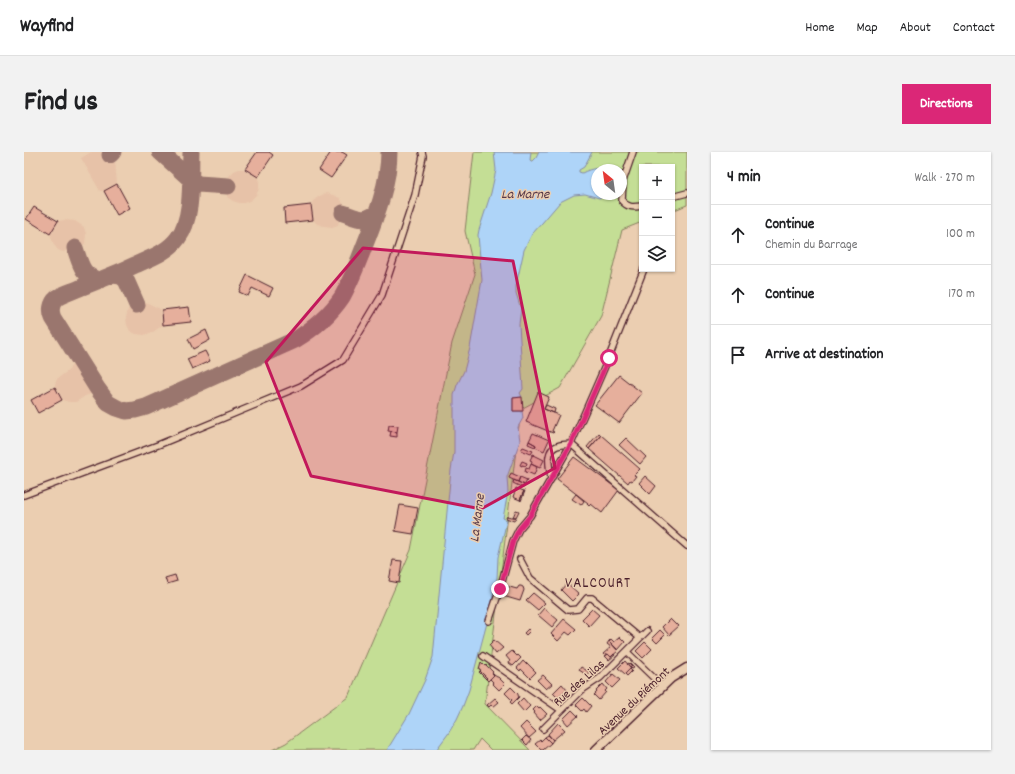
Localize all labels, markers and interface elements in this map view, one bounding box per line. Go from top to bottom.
text: Wayfind [20,14,74,41]
text: Home [805,18,834,38]
text: Map [856,18,878,38]
text: About [900,18,931,38]
text: Contact [953,18,995,38]
text: Find us [24,84,98,124]
button: Directions [902,84,991,124]
north arrow [591,164,627,200]
map controls [639,164,675,272]
button: + [639,164,675,200]
text: 4 min [727,166,761,190]
text: Walk · 270 m [914,169,975,188]
water label: La Marne [501,185,550,205]
button: − [639,200,675,236]
text: Continue [765,214,814,236]
icon: ahead [727,224,749,246]
text: 100 m [946,225,975,244]
button: layers [639,236,675,272]
text: Chemin du Barrage [765,236,857,255]
icon: ahead [727,284,749,306]
text: Continue [765,284,814,306]
text: 170 m [948,285,975,304]
icon: arrive [727,344,749,366]
text: Arrive at destination [765,344,883,366]
route start [600,349,618,367]
water label: La Marne [465,492,491,543]
district label: VALCOURT [565,573,631,595]
route end [491,580,509,598]
street label: Rue des Lilas [550,656,610,712]
street label: Avenue du Piémont [594,663,675,740]

